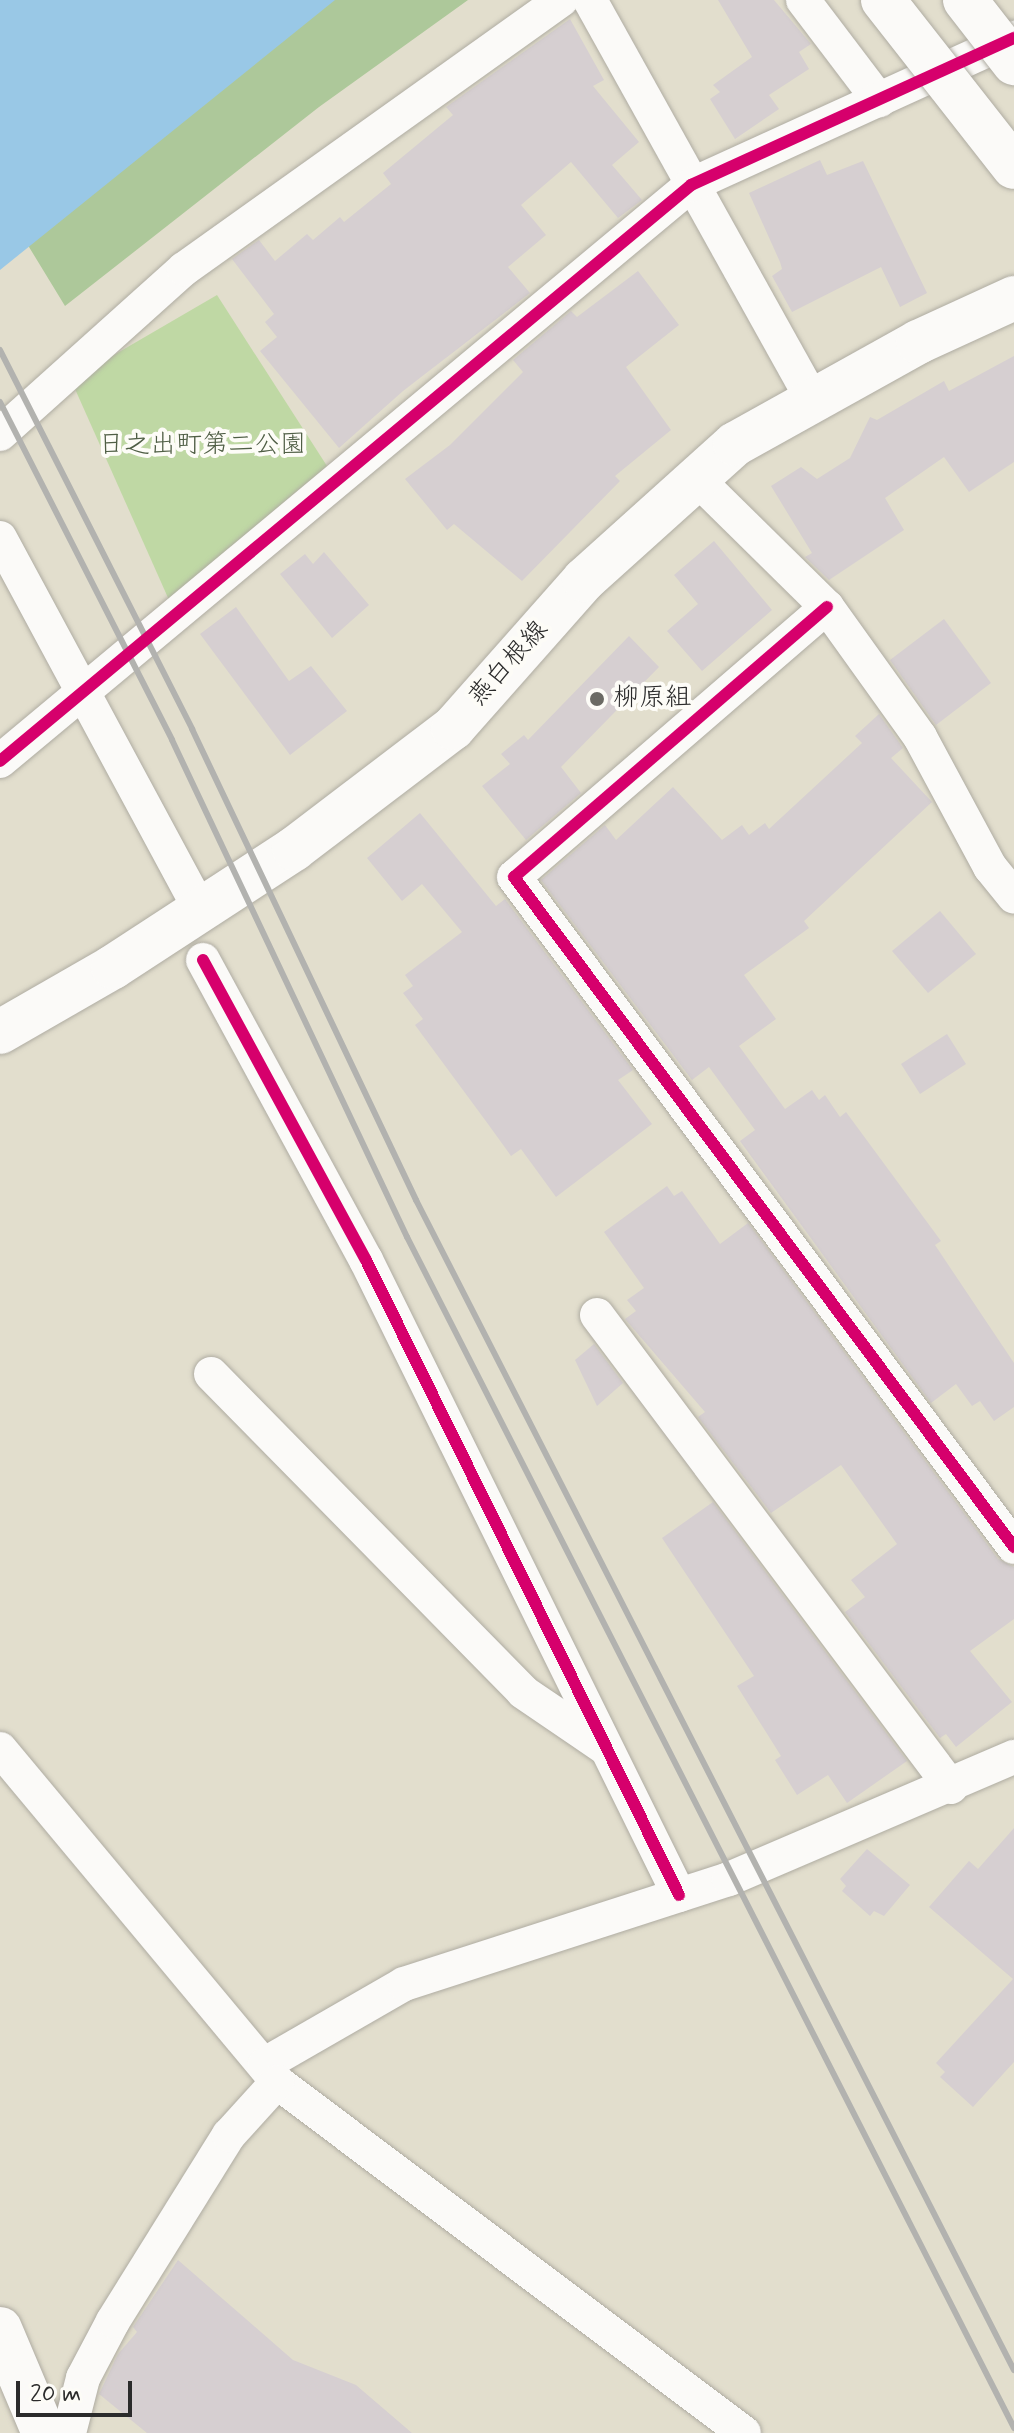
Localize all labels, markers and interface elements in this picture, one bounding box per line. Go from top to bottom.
park label: 日之出町第二公園 [98,430,306,462]
street label: 燕白根線 [463,615,555,713]
place label: 柳原組 [613,683,691,715]
marker: 柳原組 [588,690,606,708]
scale bar [20,2365,136,2415]
text: 20 m [30,2379,81,2410]

